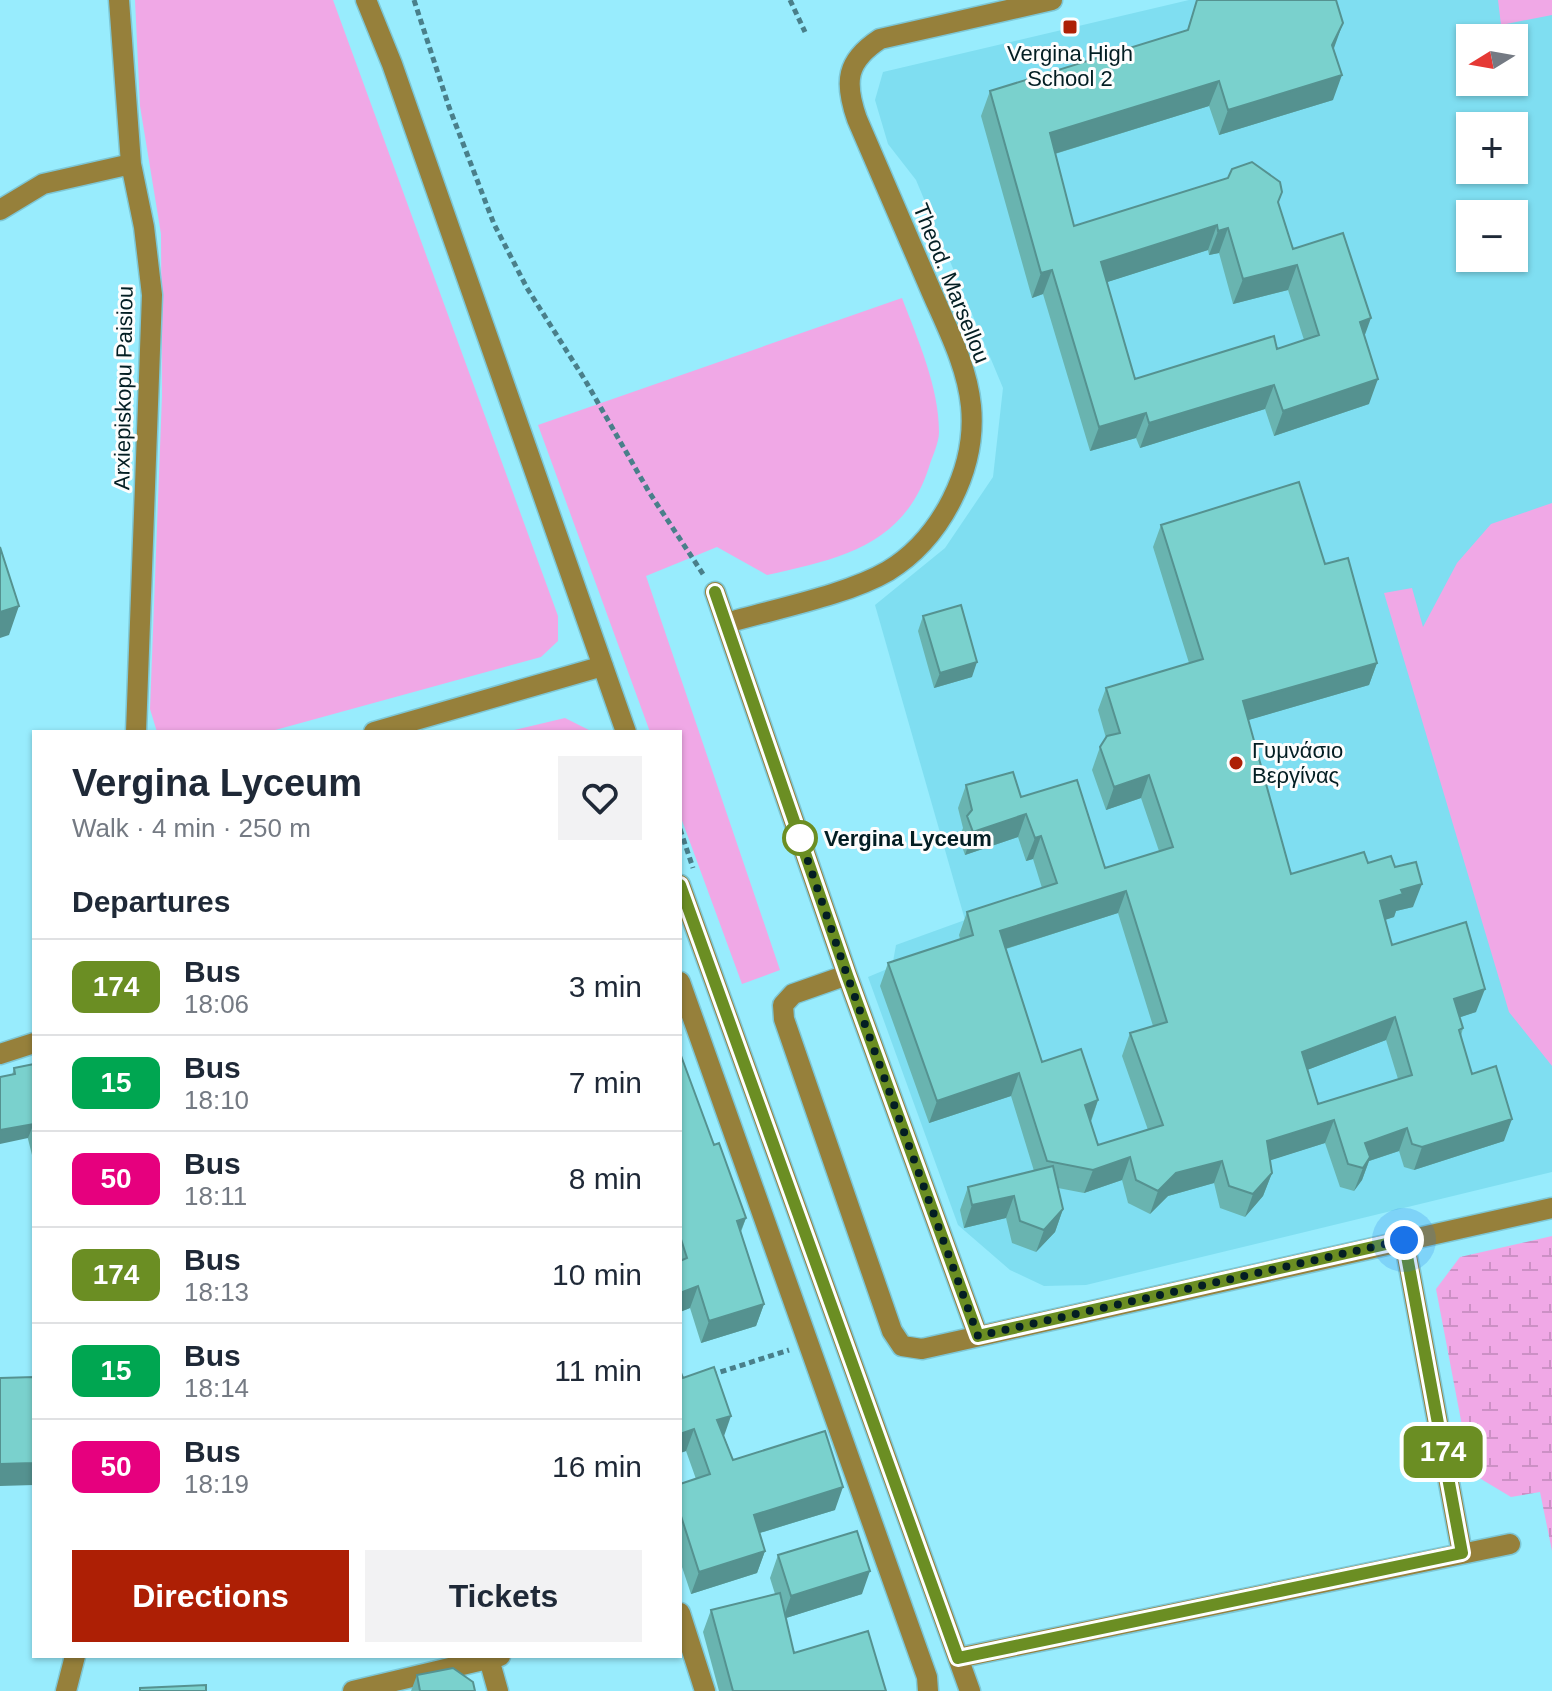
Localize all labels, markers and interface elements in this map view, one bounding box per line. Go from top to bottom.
marker: Vergina High School 2 [1061,18,1079,36]
north arrow [1456,24,1528,96]
map controls [1456,24,1528,272]
place label: Vergina High School 2 [1007,41,1133,91]
button: + [1456,112,1528,184]
street label: Theod. Marsellou [908,200,995,367]
button: − [1456,200,1528,272]
street label: Arxiepiskopu Paisiou [109,286,138,490]
place label: Γυμνάσιο Βεργίνας [1252,738,1343,788]
marker: Γυμνάσιο Βεργίνας [1227,754,1245,772]
button: heart [558,756,642,840]
text: Vergina Lyceum [72,762,362,804]
text: Walk · 4 min · 250 m [72,813,311,843]
marker: Vergina Lyceum [783,821,817,855]
place label: Vergina Lyceum [824,826,992,851]
text: Departures [72,885,230,918]
text: Bus [184,955,241,988]
text: 3 min [569,970,642,1003]
text: 174 [93,971,139,1002]
text: 18:06 [184,989,249,1019]
text: Bus [184,1051,241,1084]
text: 7 min [569,1066,642,1099]
text: 15 [100,1067,132,1098]
text: 18:10 [184,1085,249,1115]
text: Bus [184,1147,241,1180]
text: 8 min [569,1162,642,1195]
text: 50 [100,1163,132,1194]
text: 18:11 [184,1181,247,1211]
your location [1384,1220,1424,1260]
text: Bus [184,1243,241,1276]
text: 10 min [552,1258,642,1291]
text: 174 [93,1259,139,1290]
text: 18:13 [184,1277,249,1307]
text: Bus [184,1339,241,1372]
text: 11 min [554,1354,642,1387]
text: 15 [100,1355,132,1386]
text: 18:14 [184,1373,249,1403]
line badge: 174 [1397,1426,1489,1478]
text: Bus [184,1435,241,1468]
text: 174 [1420,1436,1466,1467]
text: 16 min [552,1450,642,1483]
text: 50 [100,1451,132,1482]
text: 18:19 [184,1469,249,1499]
button: Directions [72,1550,349,1642]
button: Tickets [365,1550,642,1642]

